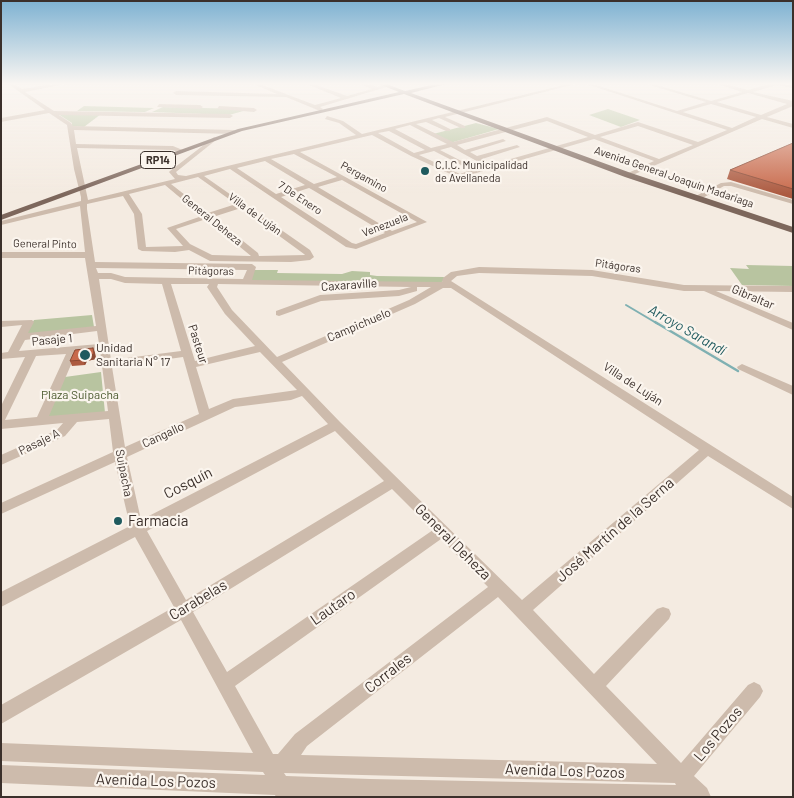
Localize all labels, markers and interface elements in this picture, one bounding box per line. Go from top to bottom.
street label: Avenida General Joaquín Madariaga [592,143,756,211]
road number: RP14 [140,152,176,168]
place label: C.I.C. Municipalidad de Avellaneda [435,158,528,184]
street label: Pergamino [338,159,390,195]
marker: C.I.C. Municipalidad de Avellaneda [419,165,431,177]
street label: 7 De Enero [275,178,325,218]
street label: Villa de Luján [226,190,284,238]
street label: General Deheza [179,192,245,248]
street label: Venezuela [360,210,410,240]
street label: General Pinto [13,237,77,251]
street label: Pitágoras [594,256,642,276]
street label: Pitágoras [188,264,234,278]
street label: Caxaraville [320,276,378,294]
street label: Gibraltar [729,282,777,312]
water label: Arroyo Sarandí [645,301,729,359]
street label: Campichuelo [325,305,393,345]
street label: Pasteur [185,323,211,365]
street label: Pasaje 1 [31,331,73,349]
place label: Unidad Sanitaria N° 17 [96,341,170,369]
marker: Unidad Sanitaria N° 17 [78,348,92,362]
street label: Villa de Luján [600,359,666,409]
park label: Plaza Suipacha [41,388,119,402]
street label: Cangallo [140,419,186,451]
street label: Pasaje A [16,426,62,458]
street label: Suipacha [112,448,136,498]
street label: Cosquín [161,463,215,503]
street label: José Martín de la Serna [552,474,678,586]
street label: General Deheza [411,500,495,584]
place label: Farmacia [128,512,189,530]
marker: Farmacia [112,515,124,527]
street label: Carabelas [166,576,230,624]
street label: Lautaro [307,585,359,629]
street label: Corrales [361,649,415,697]
street label: Los Pozos [690,703,746,765]
street label: Avenida Los Pozos [505,760,625,782]
street label: Avenida Los Pozos [96,770,216,792]

